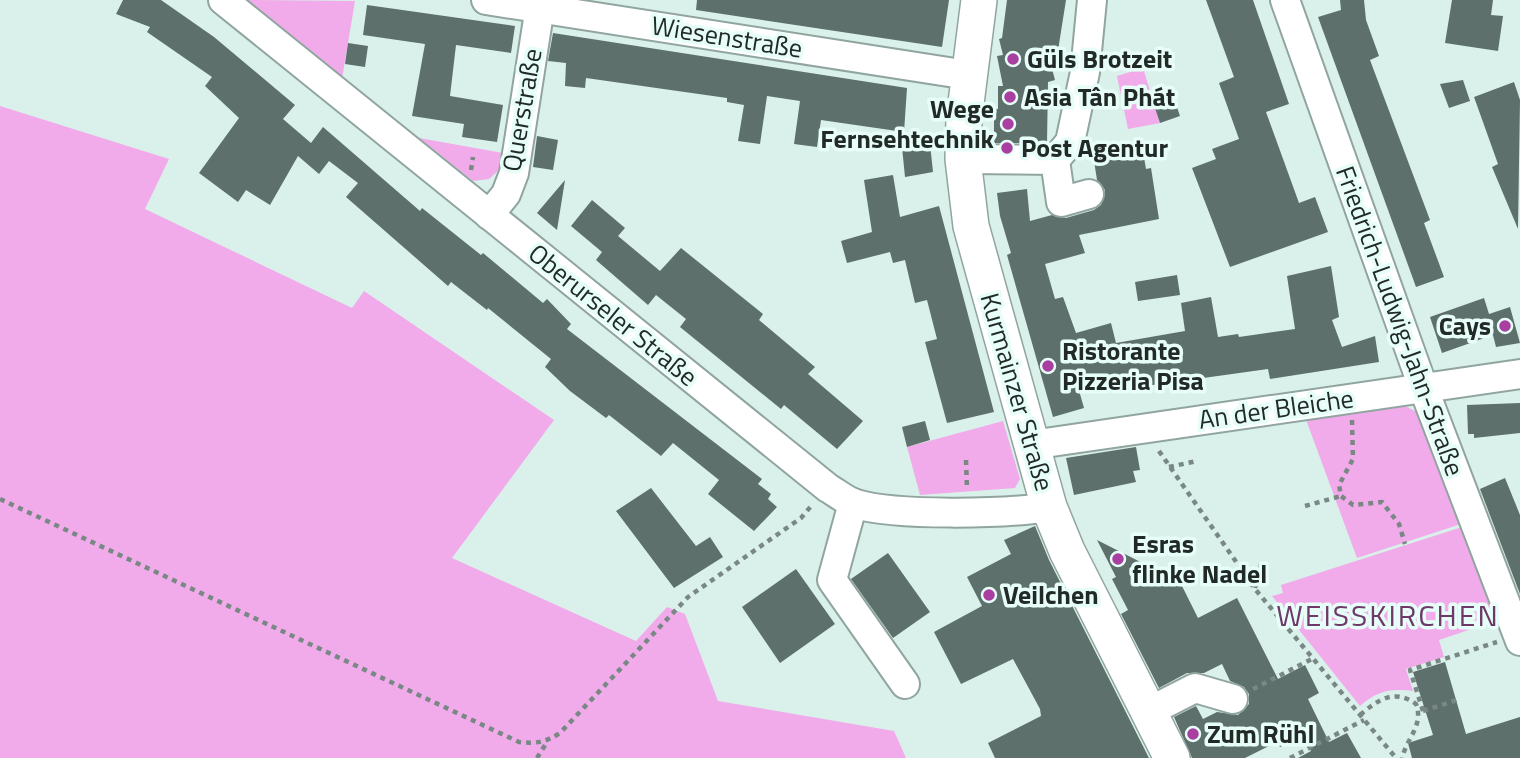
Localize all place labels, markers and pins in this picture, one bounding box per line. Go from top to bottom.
place label: Güls Brotzeit [1027,39,1172,78]
marker: Güls Brotzeit [1005,51,1021,67]
place label: Asia Tân Phát [1024,77,1175,116]
place label: Wege Fernsehtechnik [820,89,995,158]
marker: Asia Tân Phát [1002,89,1018,105]
marker: Wege Fernsehtechnik [1000,116,1016,132]
place label: Post Agentur [1021,128,1168,167]
marker: Post Agentur [999,140,1015,156]
place label: Cays [1439,306,1491,345]
marker: Cays [1497,318,1513,334]
place label: Ristorante Pizzeria Pisa [1062,331,1204,400]
marker: Ristorante Pizzeria Pisa [1040,358,1056,374]
place label: Esras flinke Nadel [1132,524,1267,593]
marker: Esras flinke Nadel [1110,551,1126,567]
place label: Veilchen [1003,575,1099,614]
marker: Veilchen [981,587,997,603]
place label: Zum Rühl [1207,714,1314,753]
marker: Zum Rühl [1185,726,1201,742]

